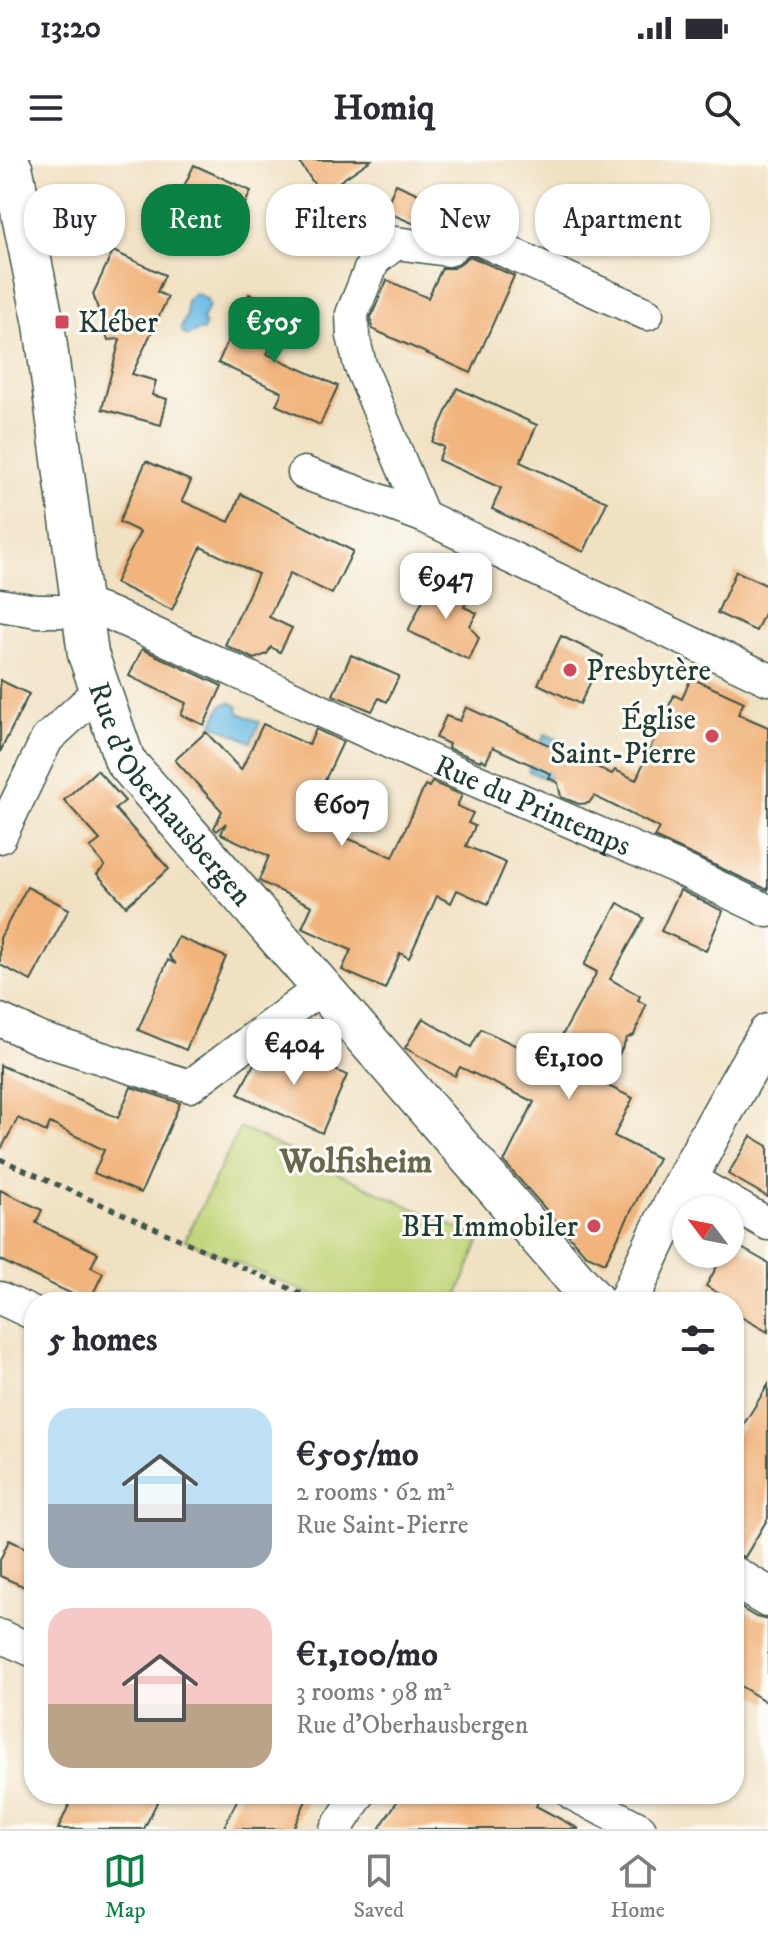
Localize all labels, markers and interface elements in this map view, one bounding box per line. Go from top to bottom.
text: 13:20 [40,10,101,47]
icon: menu [24,86,68,130]
text: Homiq [333,86,435,131]
icon: search [700,86,744,130]
chip: Buy [24,184,125,256]
chip: Rent [141,184,250,256]
chip: Filters [266,184,395,256]
chip: New [411,184,519,256]
chip: Apartment [535,184,710,256]
pin: €505 [227,297,321,365]
place label: Kléber [78,305,158,342]
text: €505 [246,306,302,339]
marker: Kléber [53,313,71,331]
pin: €947 [399,553,493,621]
text: €947 [418,562,474,595]
place label: Presbytère [586,653,711,690]
marker: Presbytère [561,661,579,679]
street label: Rue d'Oberhausbergen [79,678,260,915]
place label: Église Saint-Pierre [550,701,696,773]
marker: Église Saint-Pierre [703,727,721,745]
street label: Rue du Printemps [428,748,636,865]
pin: €607 [295,780,389,848]
text: €607 [314,789,370,822]
pin: €404 [247,1019,341,1087]
text: €404 [264,1028,324,1061]
pin: €1,100 [504,1033,634,1101]
text: €1,100 [534,1042,604,1075]
district label: Wolfisheim [279,1141,433,1183]
north arrow [672,1196,744,1268]
map controls [672,1196,744,1268]
place label: BH Immobiler [401,1209,578,1246]
marker: BH Immobiler [585,1217,603,1235]
icon: filters [676,1318,720,1362]
text: 5 homes [48,1319,157,1361]
text: €505/mo [296,1434,419,1476]
icon: home [112,1440,208,1536]
text: 2 rooms · 62 m² [296,1476,454,1509]
text: Rue Saint-Pierre [296,1509,469,1542]
text: €1,100/mo [296,1634,438,1676]
icon: home [112,1640,208,1736]
text: 3 rooms · 98 m² [296,1676,451,1709]
text: Rue d'Oberhausbergen [296,1709,528,1742]
tab: Map [103,1849,147,1924]
tab: Saved [354,1849,404,1924]
tab: Home [610,1849,665,1924]

